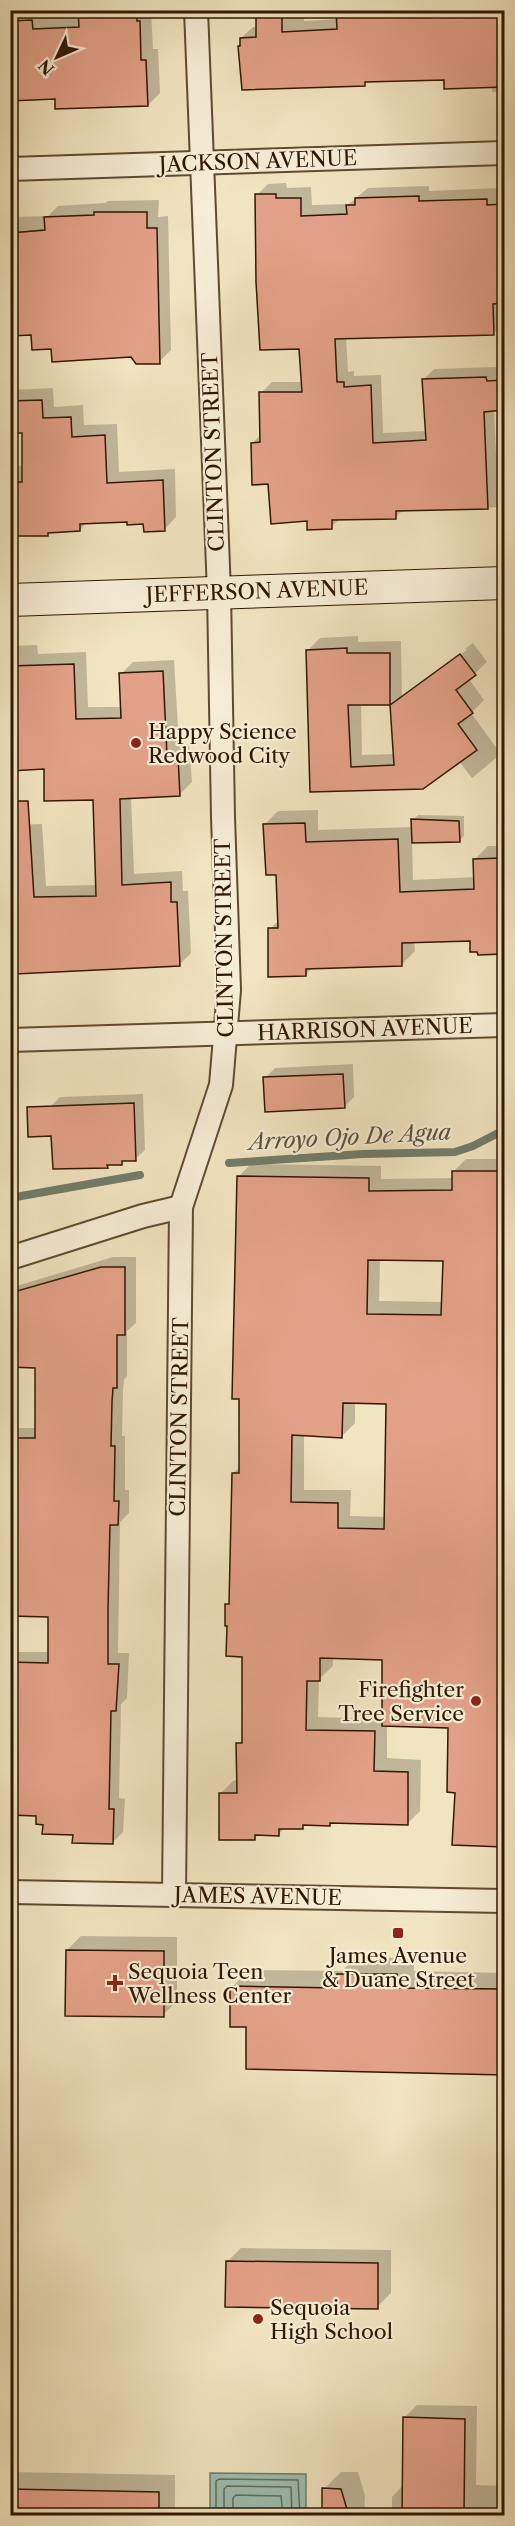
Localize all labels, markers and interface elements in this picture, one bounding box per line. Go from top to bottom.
north arrow [27,27,87,87]
text: N [34,55,58,79]
street label: JACKSON AVENUE [155,145,358,177]
street label: CLINTON STREET [197,352,229,552]
street label: JEFFERSON AVENUE [142,575,369,607]
place label: Happy Science Redwood City [148,719,297,768]
marker: Happy Science Redwood City [129,736,143,750]
street label: CLINTON STREET [210,838,238,1038]
street label: HARRISON AVENUE [257,1013,473,1045]
water label: Arroyo Ojo De Agua [245,1118,452,1156]
street label: CLINTON STREET [165,1317,193,1517]
place label: Firefighter Tree Service [338,1677,464,1726]
marker: Firefighter Tree Service [469,1694,483,1708]
street label: JAMES AVENUE [171,1882,342,1910]
marker: James Avenue & Duane Street [391,1926,405,1940]
place label: James Avenue & Duane Street [321,1943,475,1992]
place label: Sequoia Teen Wellness Center [127,1959,292,2008]
marker: Sequoia Teen Wellness Center [106,1974,124,1992]
place label: Sequoia High School [270,2295,393,2344]
marker: Sequoia High School [251,2312,265,2326]

